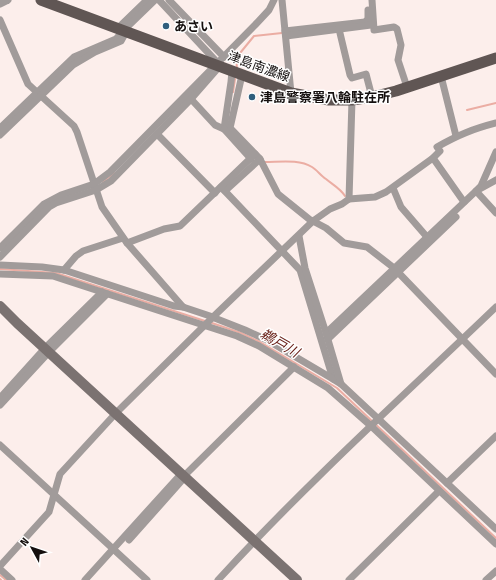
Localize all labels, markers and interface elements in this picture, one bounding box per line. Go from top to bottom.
place label: あさい [174,19,213,34]
marker: あさい [161,21,171,31]
street label: 津島南濃線 [226,48,292,85]
place label: 津島警察署八輪駐在所 [260,90,390,105]
marker: 津島警察署八輪駐在所 [247,92,257,102]
water label: 鵜戸川 [257,326,304,362]
north arrow [12,528,52,568]
text: N [18,535,32,549]

